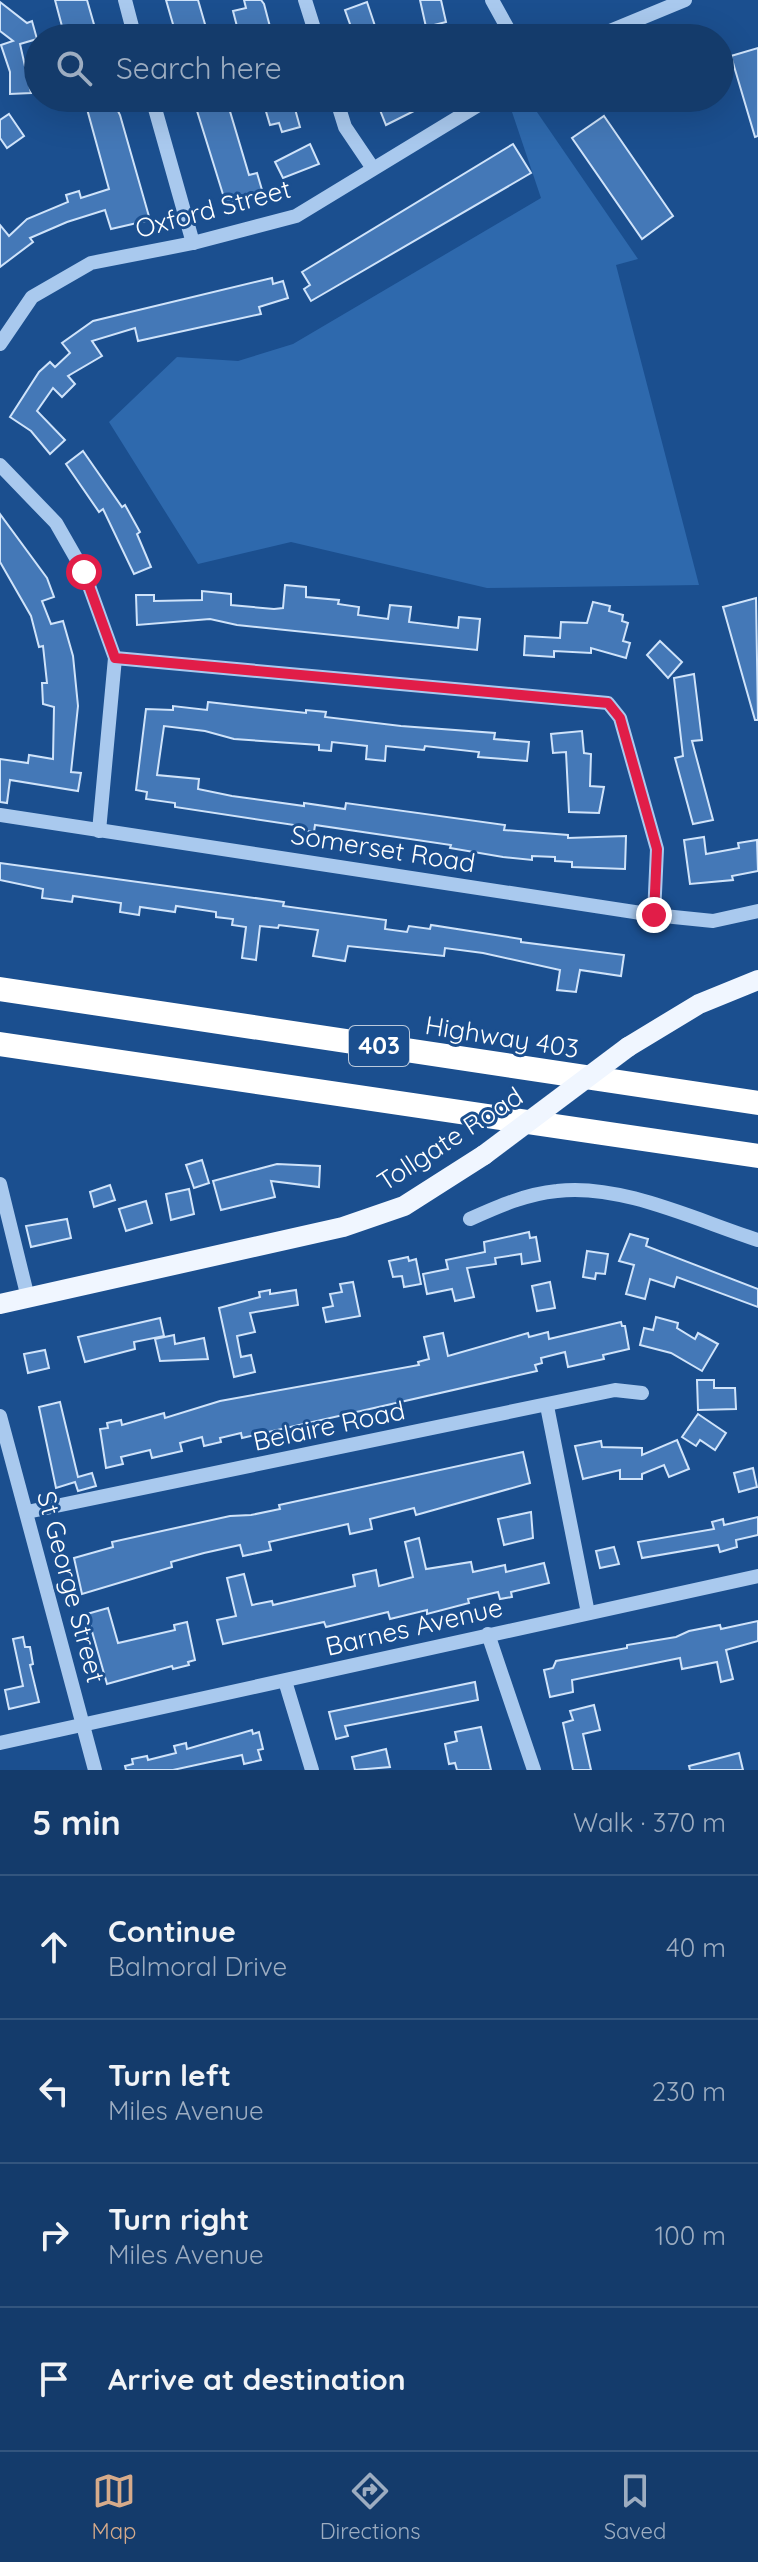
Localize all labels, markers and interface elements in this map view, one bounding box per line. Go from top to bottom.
search box [24,24,734,112]
icon: search [52,46,96,90]
text: Search here [116,49,282,87]
street label: Oxford Street [131,172,294,245]
route start [66,554,102,590]
street label: Somerset Road [289,818,478,879]
route end [636,897,672,933]
street label: Highway 403 [423,1008,581,1065]
road number: 403 [349,1026,409,1066]
street label: Tollgate Road [371,1079,529,1198]
street label: Belaire Road [250,1393,408,1458]
street label: St George Street [30,1487,113,1686]
street label: Barnes Avenue [322,1590,506,1663]
text: 5 min [32,1801,121,1844]
text: Walk · 370 m [573,1806,726,1839]
text: Continue [108,1912,236,1950]
icon: ahead [32,1925,76,1969]
text: 40 m [666,1931,726,1964]
text: Balmoral Drive [108,1950,287,1983]
text: Turn left [108,2056,231,2094]
icon: left [32,2069,76,2113]
text: 230 m [652,2075,726,2108]
text: Miles Avenue [108,2094,264,2127]
text: Turn right [108,2200,249,2238]
icon: right [32,2213,76,2257]
text: 100 m [655,2219,726,2252]
text: Miles Avenue [108,2238,264,2271]
icon: arrive [32,2357,76,2401]
text: Arrive at destination [108,2360,406,2398]
tab: Map [92,2469,136,2545]
tab: Directions [320,2469,420,2545]
tab: Saved [604,2469,666,2545]

